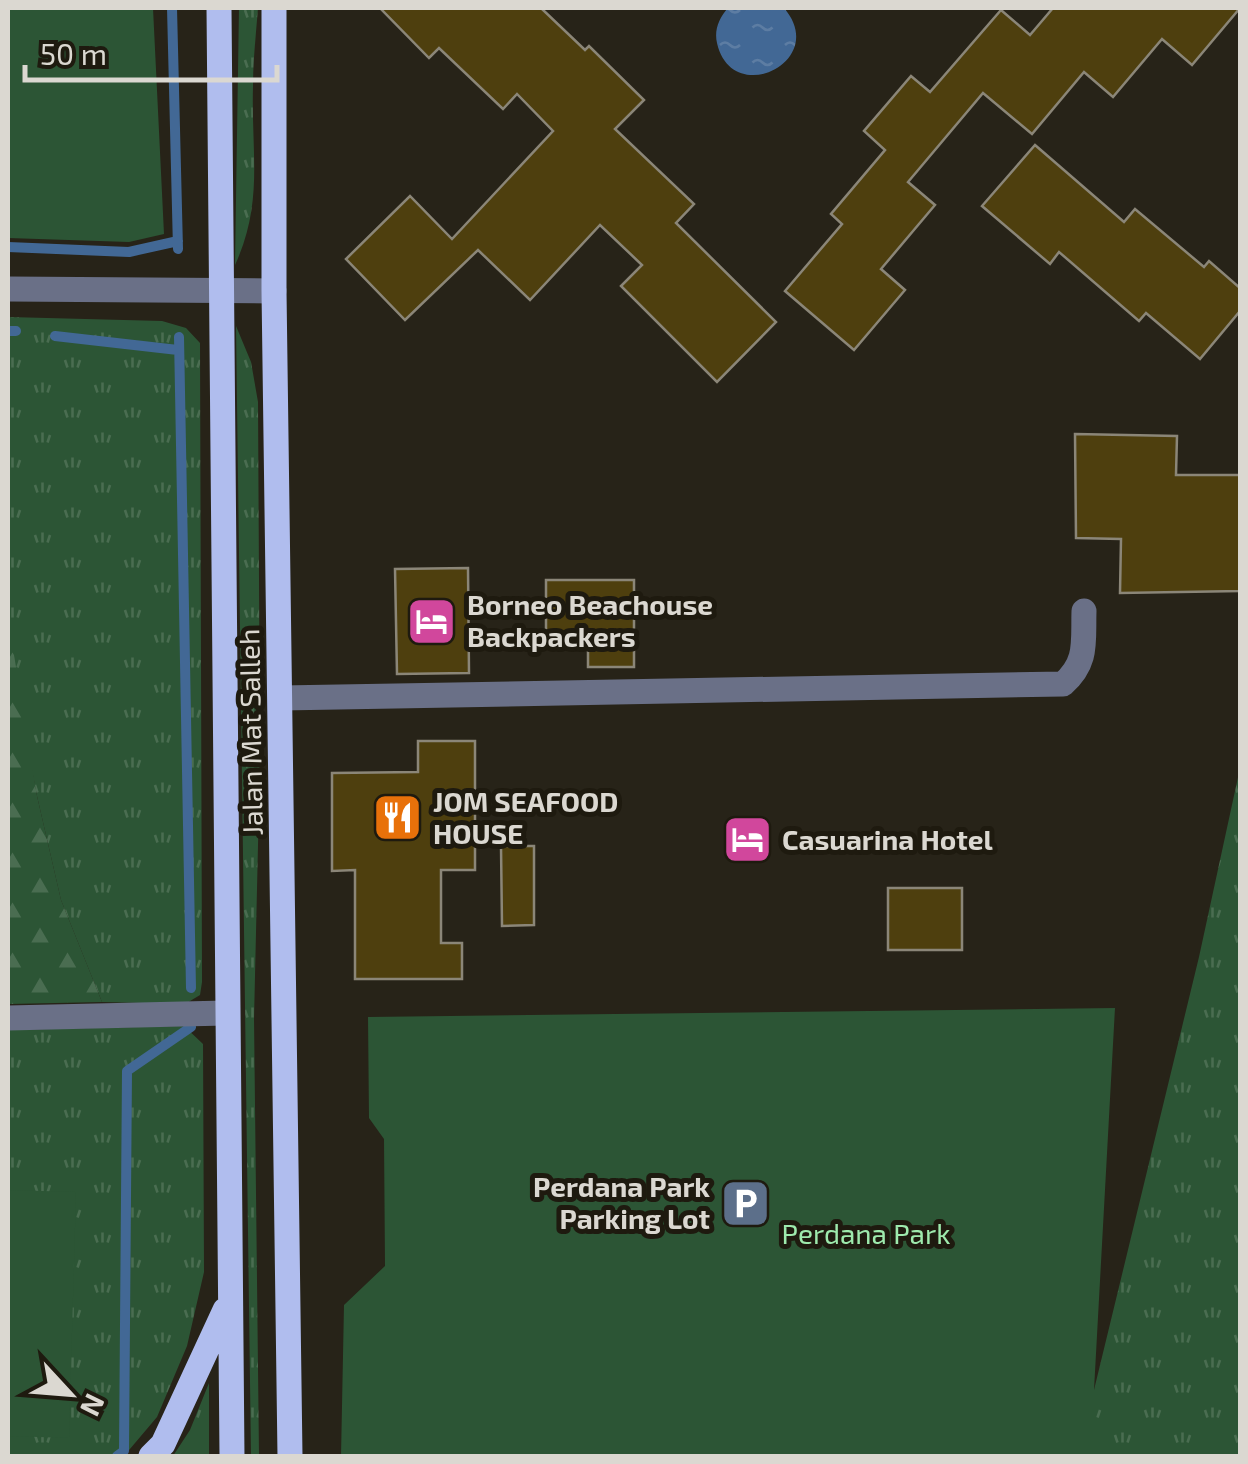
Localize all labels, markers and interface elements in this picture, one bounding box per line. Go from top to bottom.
scale bar [25,20,278,82]
text: 50 m [40,35,107,71]
place label: Borneo Beachouse Backpackers [467,587,713,653]
hotel icon: Borneo Beachouse Backpackers [406,595,458,647]
street label: Jalan Mat Salleh [231,628,269,836]
place label: JOM SEAFOOD HOUSE [433,784,618,850]
restaurant icon: JOM SEAFOOD HOUSE [372,792,424,844]
hotel icon: Casuarina Hotel [721,814,773,866]
place label: Casuarina Hotel [782,822,993,856]
place label: Perdana Park Parking Lot [533,1169,710,1235]
parking icon: Perdana Park Parking Lot [719,1177,771,1229]
park label: Perdana Park [782,1216,950,1250]
north arrow [20,1344,120,1444]
text: N [74,1389,113,1422]

